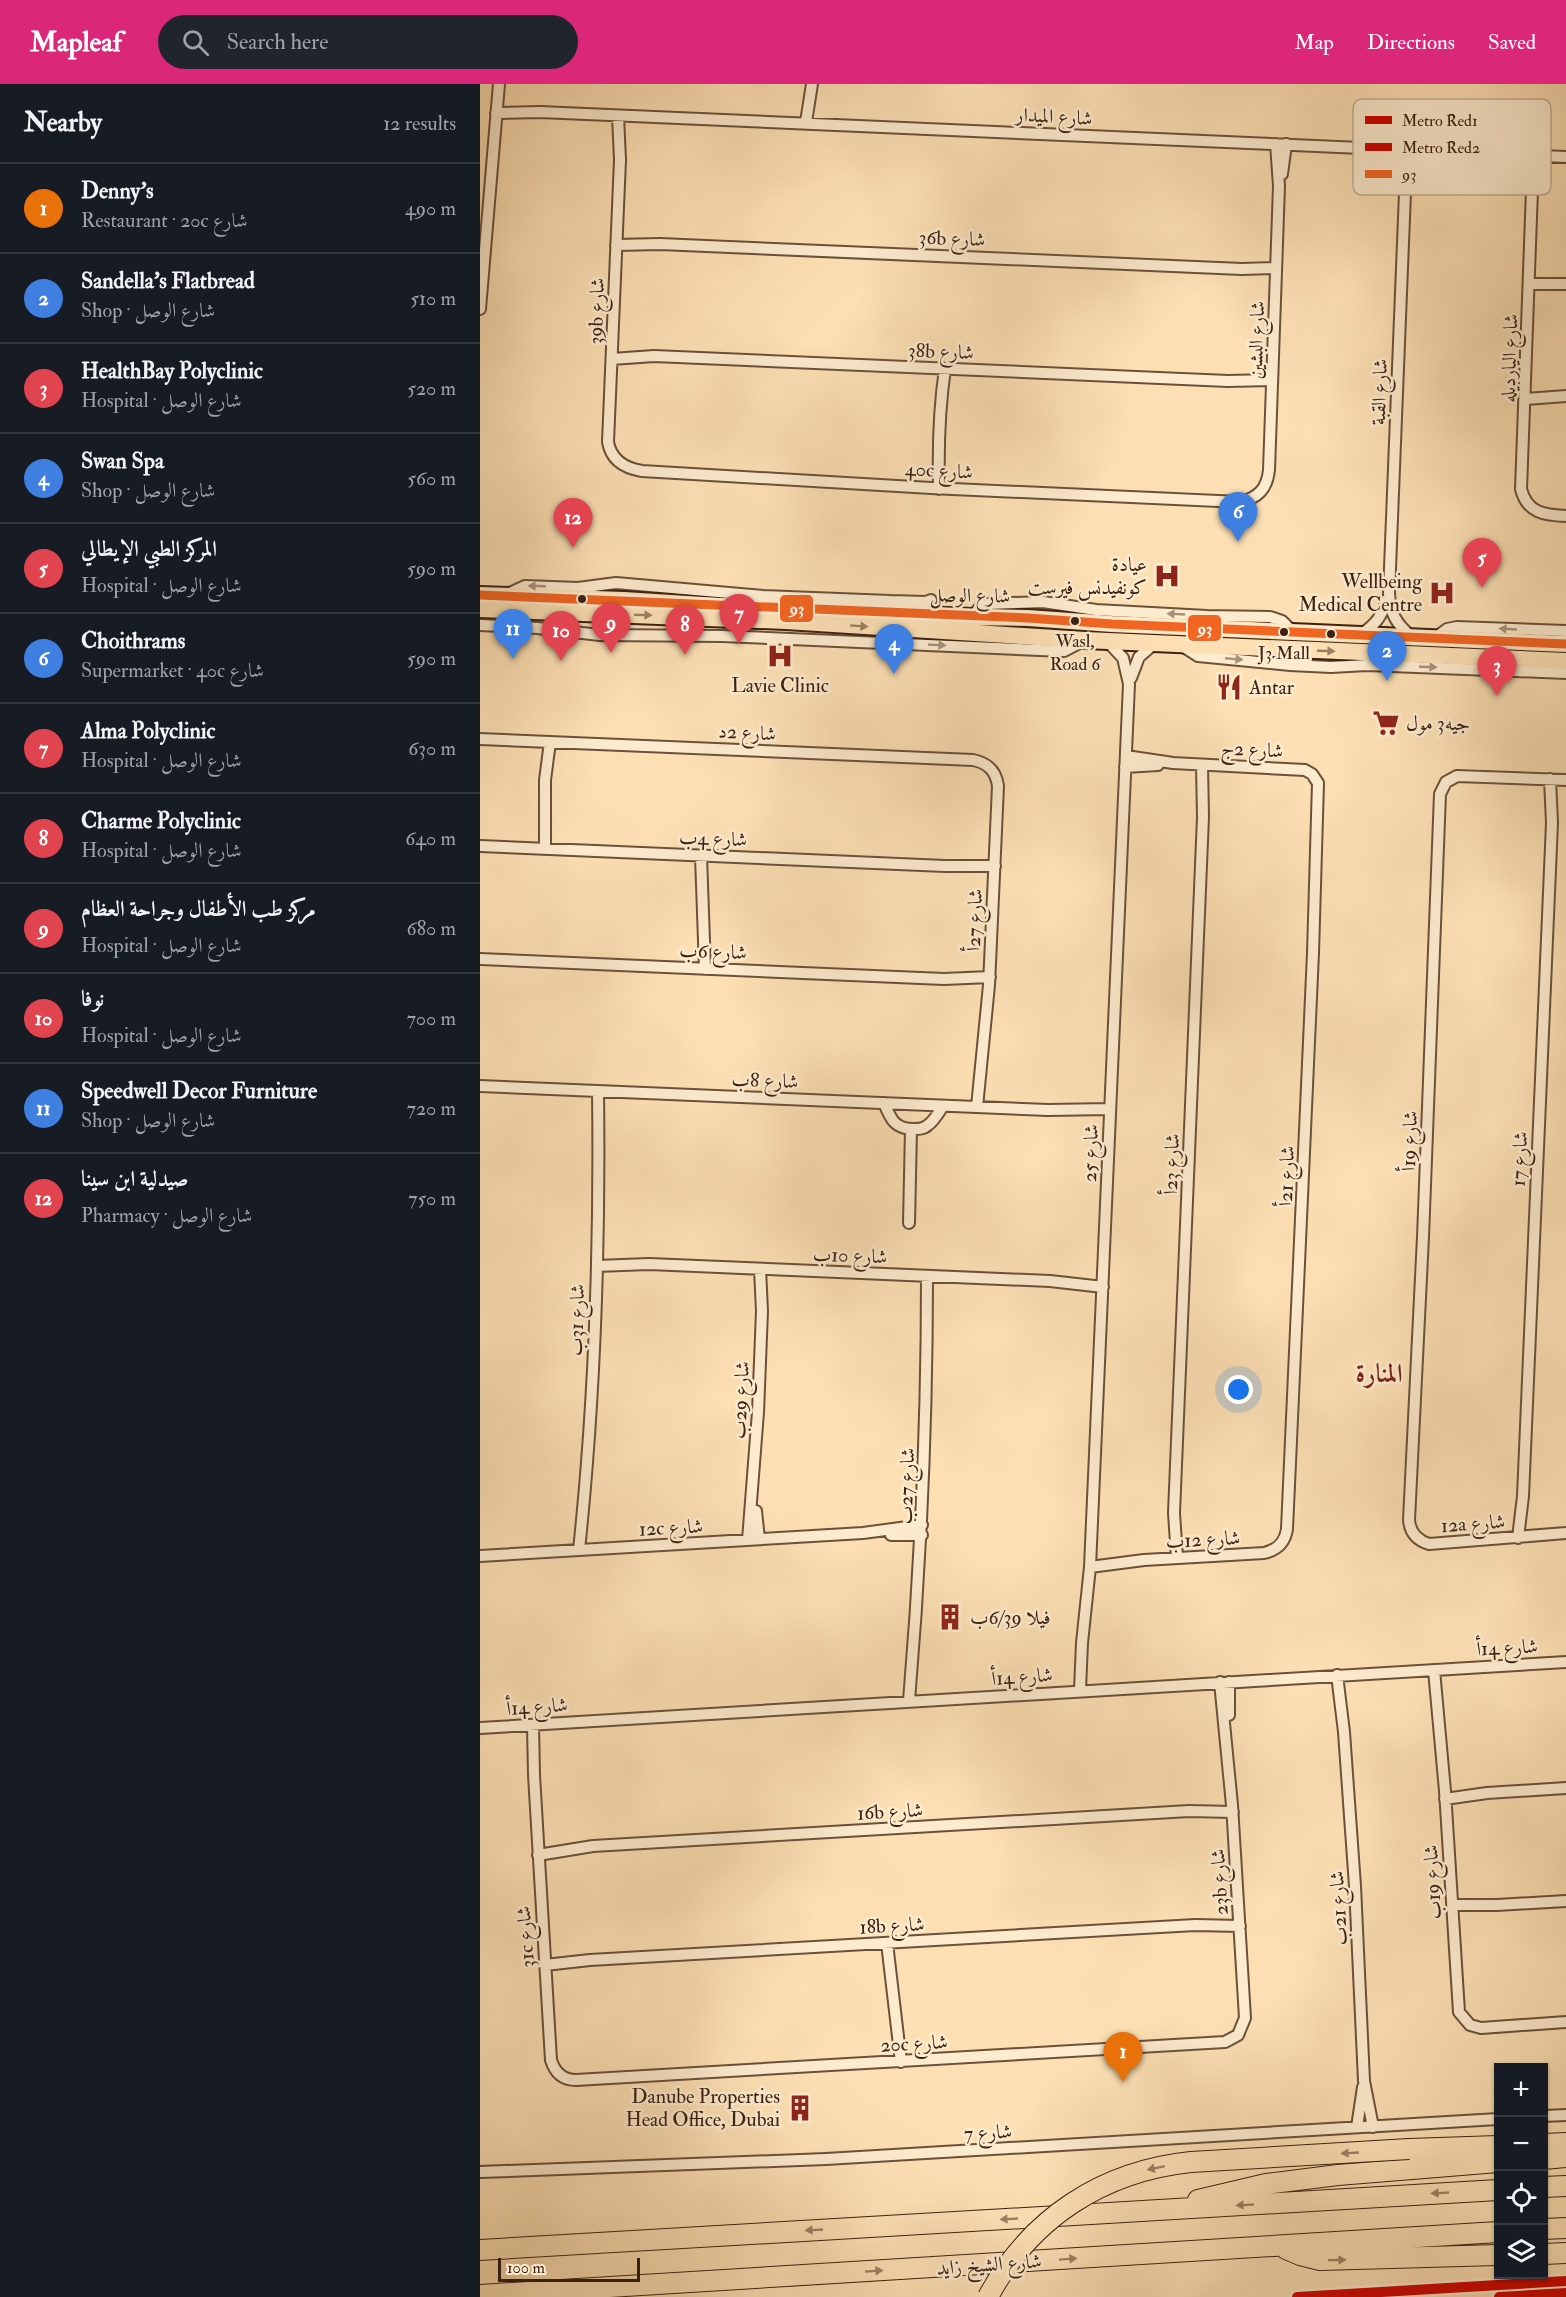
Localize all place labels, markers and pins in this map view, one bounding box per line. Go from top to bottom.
pin: 6 [1218,492,1257,542]
pin: 12 [554,498,592,548]
pin: 5 [1462,538,1502,588]
place label: عيادة كونفيدنس فيرست [1028,552,1147,601]
hospital icon: عيادة كونفيدنس فيرست [1152,561,1182,591]
place label: Wellbeing Medical Centre [1298,569,1423,617]
hospital icon: Wellbeing Medical Centre [1427,578,1457,608]
unlabelled marker [576,593,588,605]
pin: 7 [720,594,758,644]
pin: 9 [592,604,630,653]
pin: 8 [666,606,704,655]
pin: 11 [494,610,532,659]
pin: 10 [542,612,580,661]
marker: Wasl, Road 6 [1069,615,1081,627]
pin: 4 [874,624,914,674]
marker: J3 Mall [1278,626,1290,638]
unlabelled marker [1325,628,1337,640]
place label: Wasl, Road 6 [1050,630,1101,676]
pin: 2 [1368,632,1406,681]
hospital icon: Lavie Clinic [765,641,795,671]
place label: J3 Mall [1257,642,1310,665]
pin: 3 [1478,646,1516,696]
restaurant icon: Antar [1214,672,1244,702]
place label: Lavie Clinic [731,673,829,698]
place label: Antar [1248,675,1295,700]
supermarket icon: جيه3 مول [1371,708,1401,738]
place label: جيه3 مول [1406,711,1470,736]
building icon: فيلا 6/39ب [935,1602,965,1632]
place label: فيلا 6/39ب [970,1605,1051,1630]
pin: 1 [1104,2032,1142,2082]
place label: Danube Properties Head Office, Dubai [625,2084,780,2132]
building icon: Danube Properties Head Office, Dubai [785,2093,815,2123]

